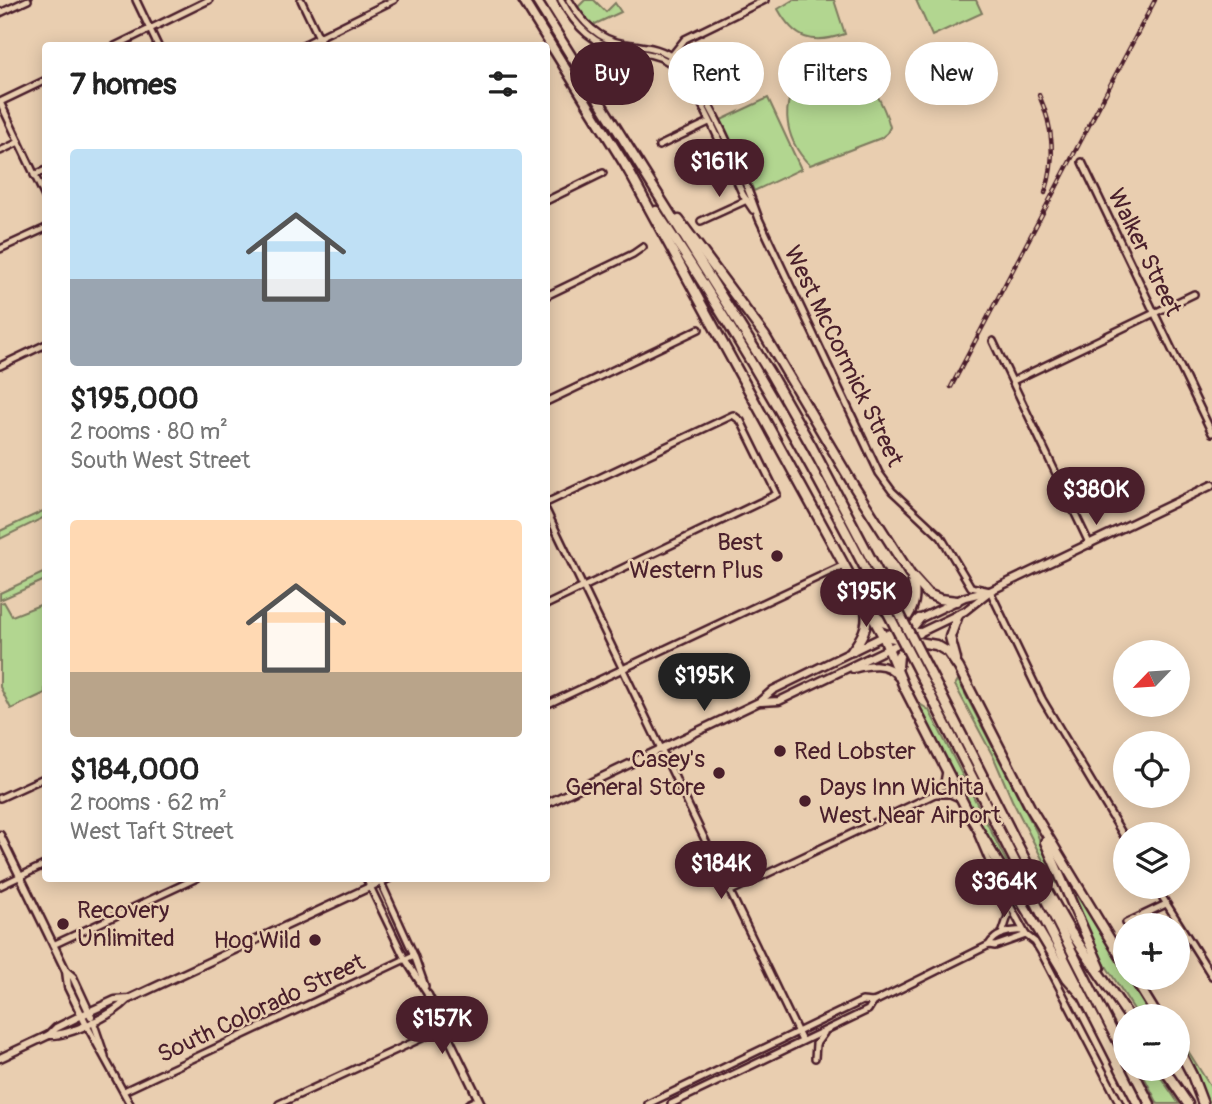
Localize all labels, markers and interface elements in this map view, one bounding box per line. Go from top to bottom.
chip: Buy [570,42,654,105]
chip: Rent [668,42,764,105]
chip: Filters [778,42,891,105]
chip: New [905,42,998,105]
icon: filters [484,65,522,103]
text: 7 homes [70,66,177,103]
pin: $161K [670,140,768,199]
text: $161K [690,147,748,176]
street label: Walker Street [1101,184,1188,321]
icon: home [233,194,359,320]
street label: West McCormick Street [778,241,910,472]
text: $195,000 [70,380,199,417]
text: 2 rooms · 80 m² [70,417,228,446]
text: South West Street [70,446,250,475]
pin: $380K [1047,468,1145,527]
text: $380K [1063,475,1129,504]
place label: Best Western Plus [629,528,763,585]
marker: Best Western Plus [769,548,785,564]
icon: home [233,565,359,691]
pin: $195K [817,570,915,629]
text: $195K [836,577,896,606]
north arrow [1113,640,1190,718]
map controls [1113,640,1190,1081]
pin: $195K [655,654,753,713]
text: $195K [674,661,734,690]
button: locate [1113,731,1190,808]
place label: Red Lobster [794,737,916,766]
marker: Red Lobster [772,743,788,759]
place label: Casey's General Store [565,745,705,802]
text: $184,000 [70,751,200,788]
marker: Casey's General Store [711,765,727,781]
place label: Days Inn Wichita West Near Airport [819,773,1001,830]
text: 2 rooms · 62 m² [70,788,227,817]
marker: Days Inn Wichita West Near Airport [797,793,813,809]
text: West Taft Street [70,817,234,846]
button: layers [1113,822,1190,899]
pin: $184K [672,842,770,901]
text: $184K [691,849,751,878]
pin: $364K [955,860,1053,919]
text: $364K [971,867,1037,896]
place label: Recovery Unlimited [77,896,175,953]
button: + [1113,913,1190,990]
marker: Recovery Unlimited [55,916,71,932]
place label: Hog Wild [213,926,301,955]
marker: Hog Wild [307,932,323,948]
street label: South Colorado Street [153,948,370,1069]
pin: $157K [393,996,491,1056]
text: $157K [412,1004,472,1033]
button: − [1113,1004,1190,1081]

